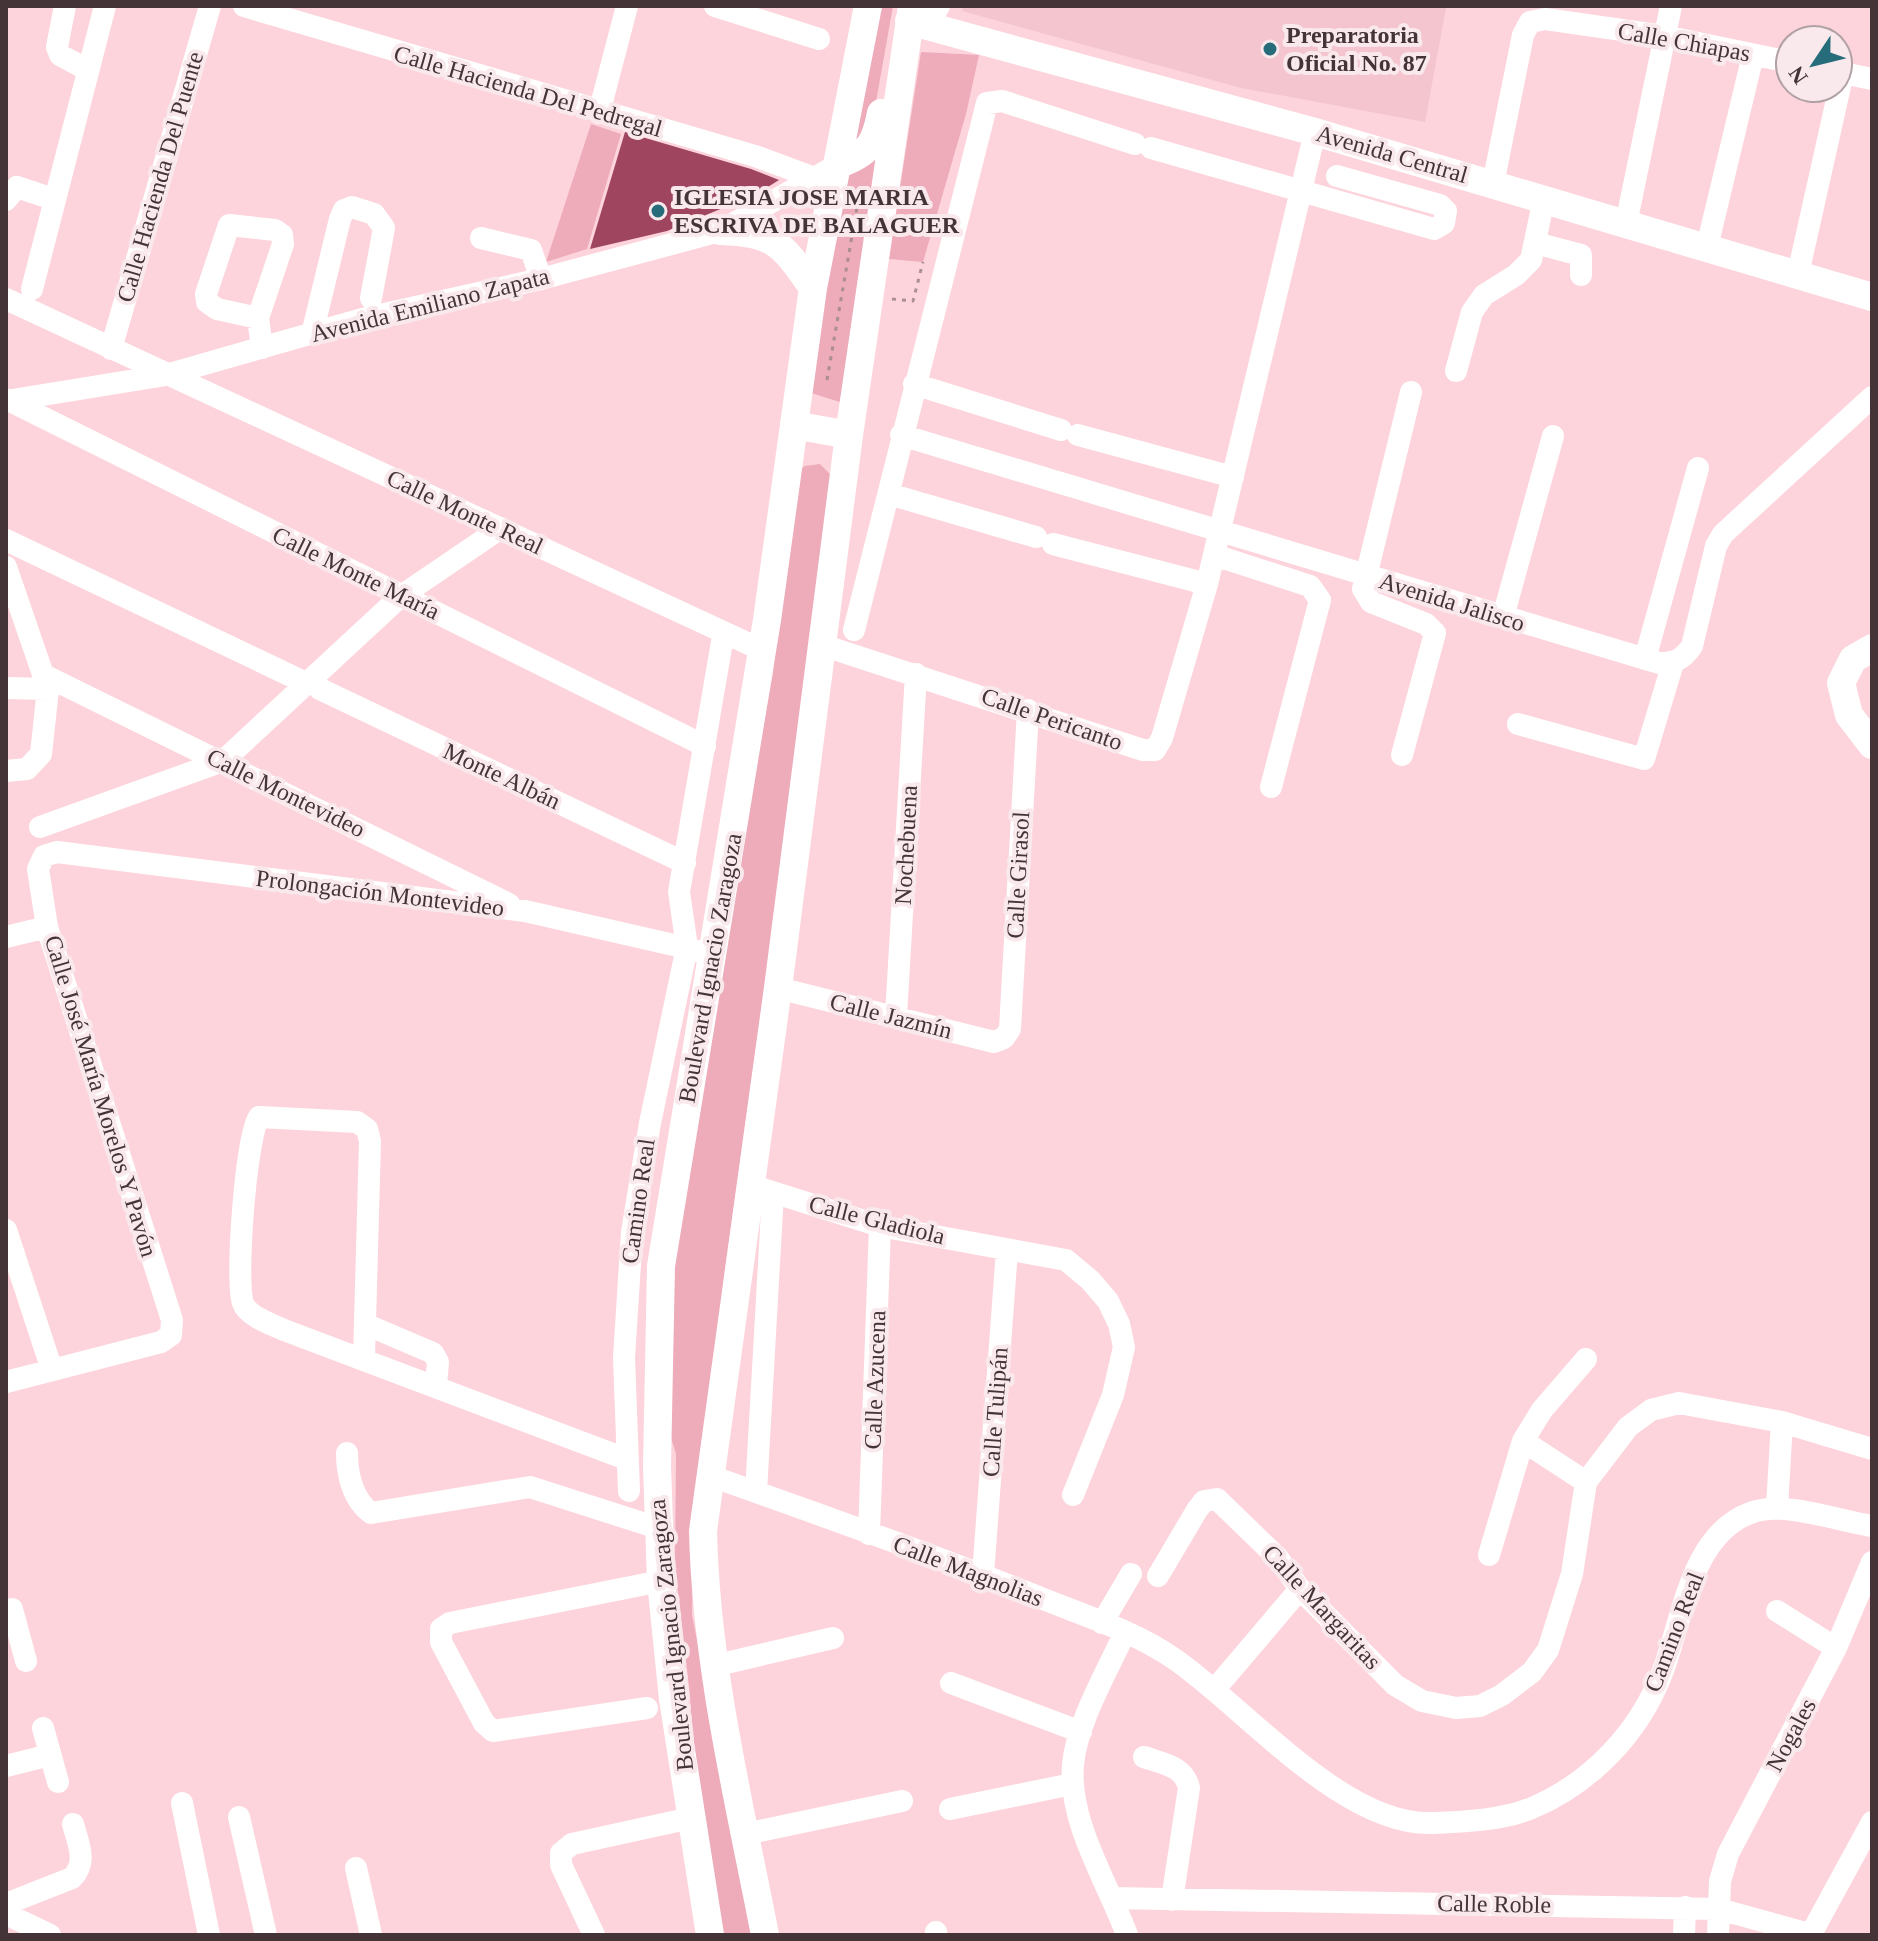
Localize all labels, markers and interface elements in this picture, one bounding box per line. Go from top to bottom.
street label: Calle Chiapas [1616,18,1752,66]
place label: Preparatoria Oficial No. 87 [1286,22,1427,76]
north arrow [1774,24,1854,104]
street label: Calle Hacienda Del Pedregal [391,40,665,142]
marker: Preparatoria Oficial No. 87 [1261,40,1279,58]
street label: Calle Hacienda Del Puente [112,49,208,305]
text: N [1783,61,1813,89]
street label: Avenida Central [1313,120,1471,188]
place label: IGLESIA JOSE MARIA ESCRIVA DE BALAGUER [674,184,960,238]
marker: IGLESIA JOSE MARIA ESCRIVA DE BALAGUER [649,202,667,220]
street label: Avenida Emiliano Zapata [308,263,552,347]
street label: Calle Monte Real [383,464,548,560]
street label: Calle Monte María [268,521,444,625]
street label: Avenida Jalisco [1376,568,1528,636]
street label: Calle Pericanto [978,683,1126,755]
street label: Monte Albán [439,738,565,814]
street label: Calle Montevideo [203,743,369,843]
street label: Nochebuena [890,784,922,906]
street label: Calle Girasol [1002,810,1034,939]
street label: Boulevard Ignacio Zaragoza [673,831,747,1105]
street label: Prolongación Montevideo [254,865,506,921]
street label: Calle José María Morelos Y Pavón [40,932,162,1260]
street label: Calle Jazmín [827,988,955,1044]
street label: Camino Real [616,1136,660,1265]
street label: Calle Gladiola [806,1191,948,1250]
street label: Calle Azucena [860,1310,890,1450]
street label: Calle Tulipán [977,1346,1013,1478]
street label: Boulevard Ignacio Zaragoza [644,1497,698,1772]
street label: Calle Magnolias [890,1531,1046,1611]
street label: Calle Margaritas [1258,1540,1386,1674]
street label: Camino Real [1639,1568,1709,1695]
street label: Nogales [1761,1694,1821,1776]
street label: Calle Roble [1437,1890,1551,1918]

